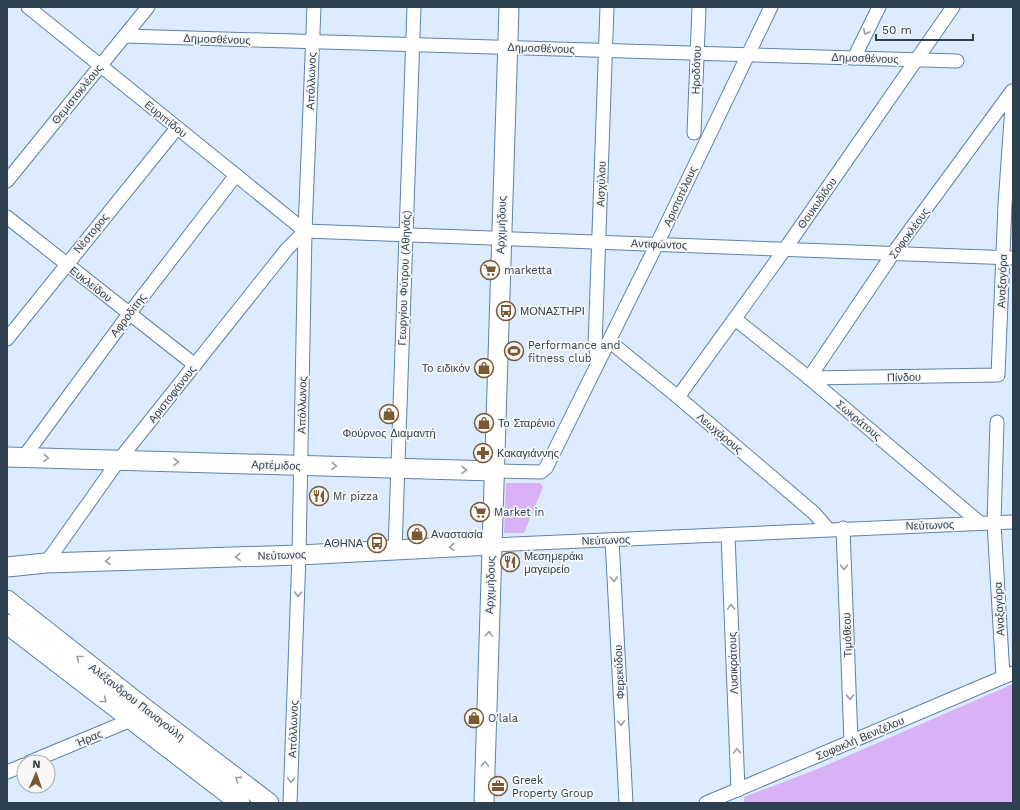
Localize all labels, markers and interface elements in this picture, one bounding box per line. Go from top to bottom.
scale bar [876,16,973,42]
text: 50 m [882,23,912,37]
one-way arrow [864,28,871,36]
street label: Δημοσθένους [183,32,251,47]
street label: Δημοσθένους [507,41,575,56]
street label: Ηροδότου [689,45,704,95]
street label: Δημοσθένους [831,51,899,66]
street label: Απόλλωνος [304,52,319,110]
street label: Θεμιστοκλέους [49,62,105,127]
street label: Ευριπίδου [142,98,190,140]
street label: Αισχύλου [594,161,609,207]
street label: Αριστοτέλους [661,164,700,228]
street label: Θουκυδίδου [795,175,840,231]
street label: Αρχιμήδους [494,196,509,254]
street label: Σοφοκλέους [887,205,932,261]
street label: Γεωργίου Φύτρου (Αθηνάς) [396,210,413,346]
street label: Νέστορος [71,211,111,256]
street label: Αντιφώντος [631,237,687,252]
street label: Αναξαγόρα [995,253,1010,308]
supermarket icon: marketta [479,259,501,281]
street label: Ευκλείδου [67,264,114,305]
place label: marketta [504,264,552,277]
street label: Αφροδίτης [108,291,149,340]
bus stop icon: ΜΟΝΑΣΤΗΡΙ [495,300,517,322]
place label: ΜΟΝΑΣΤΗΡΙ [520,305,585,318]
place label: Performance and fitness club [528,339,620,365]
sports icon: Performance and fitness club [503,340,525,362]
shop icon: Το ειδικόν [473,357,495,379]
place label: Το ειδικόν [422,362,470,375]
street label: Αριστοφάνους [146,363,199,426]
street label: Πίνδου [887,371,921,384]
street label: Απόλλωνος [295,376,310,434]
street label: Σωκράτους [833,398,884,443]
shop icon: Φούρνος Διαμαντή [378,403,400,425]
street label: Λεωχάρους [694,410,745,456]
shop icon: Το Σταρένιο [473,412,495,434]
place label: Το Σταρένιο [498,417,555,430]
place label: Φούρνος Διαμαντή [342,427,436,440]
pharmacy icon: Κακαγιάννης [472,442,494,464]
place label: Κακαγιάννης [497,447,559,460]
one-way arrow [43,454,49,462]
one-way arrow [173,458,179,466]
street label: Αρτέμιδος [251,458,301,473]
one-way arrow [331,462,337,471]
one-way arrow [461,466,467,474]
restaurant icon: Mr pizza [308,485,330,507]
place label: Mr pizza [333,490,378,503]
supermarket icon: Market in [469,501,491,523]
place label: Market in [494,506,544,519]
street label: Νεύτωνος [906,518,955,533]
shop icon: Αναστασία [406,523,428,545]
place label: Αναστασία [431,528,484,541]
bus stop icon: ΑΘΗΝΑ [366,532,388,554]
street label: Νεύτωνος [582,533,631,548]
place label: ΑΘΗΝΑ [324,537,364,550]
one-way arrow [449,543,455,551]
street label: Νεύτωνος [258,548,307,563]
place label: Μεσημεράκι μαγειρείο [524,550,584,576]
restaurant icon: Μεσημεράκι μαγειρείο [499,551,521,573]
one-way arrow [235,553,241,561]
street label: Αρχιμήδους [483,556,498,614]
one-way arrow [105,557,111,565]
one-way arrow [840,564,848,570]
one-way arrow [609,576,618,582]
street label: Αναξαγόρα [992,581,1007,636]
one-way arrow [294,591,302,597]
one-way arrow [727,604,735,610]
street label: Τιμόθεου [840,612,855,658]
one-way arrow [484,631,493,637]
street label: Λυσικράτους [726,632,741,694]
street label: Φερεκύδου [612,644,627,700]
one-way arrow [77,655,84,662]
street label: Αλέξανδρου Παναγούλη [86,661,187,744]
one-way arrow [845,694,854,700]
one-way arrow [100,695,107,702]
street label: Απόλλωνος [286,700,301,758]
shop icon: O'lala [463,707,485,729]
place label: O'lala [488,712,518,725]
street label: Σοφοκλή Βενιζέλου [814,714,906,763]
one-way arrow [617,720,626,726]
street label: Ήρας [73,727,104,750]
one-way arrow [732,748,741,754]
north arrow [16,754,56,794]
text: N [32,758,41,771]
one-way arrow [481,761,489,767]
place label: Greek Property Group [512,774,593,800]
office icon: Greek Property Group [487,775,509,797]
one-way arrow [235,777,242,784]
one-way arrow [286,777,295,783]

